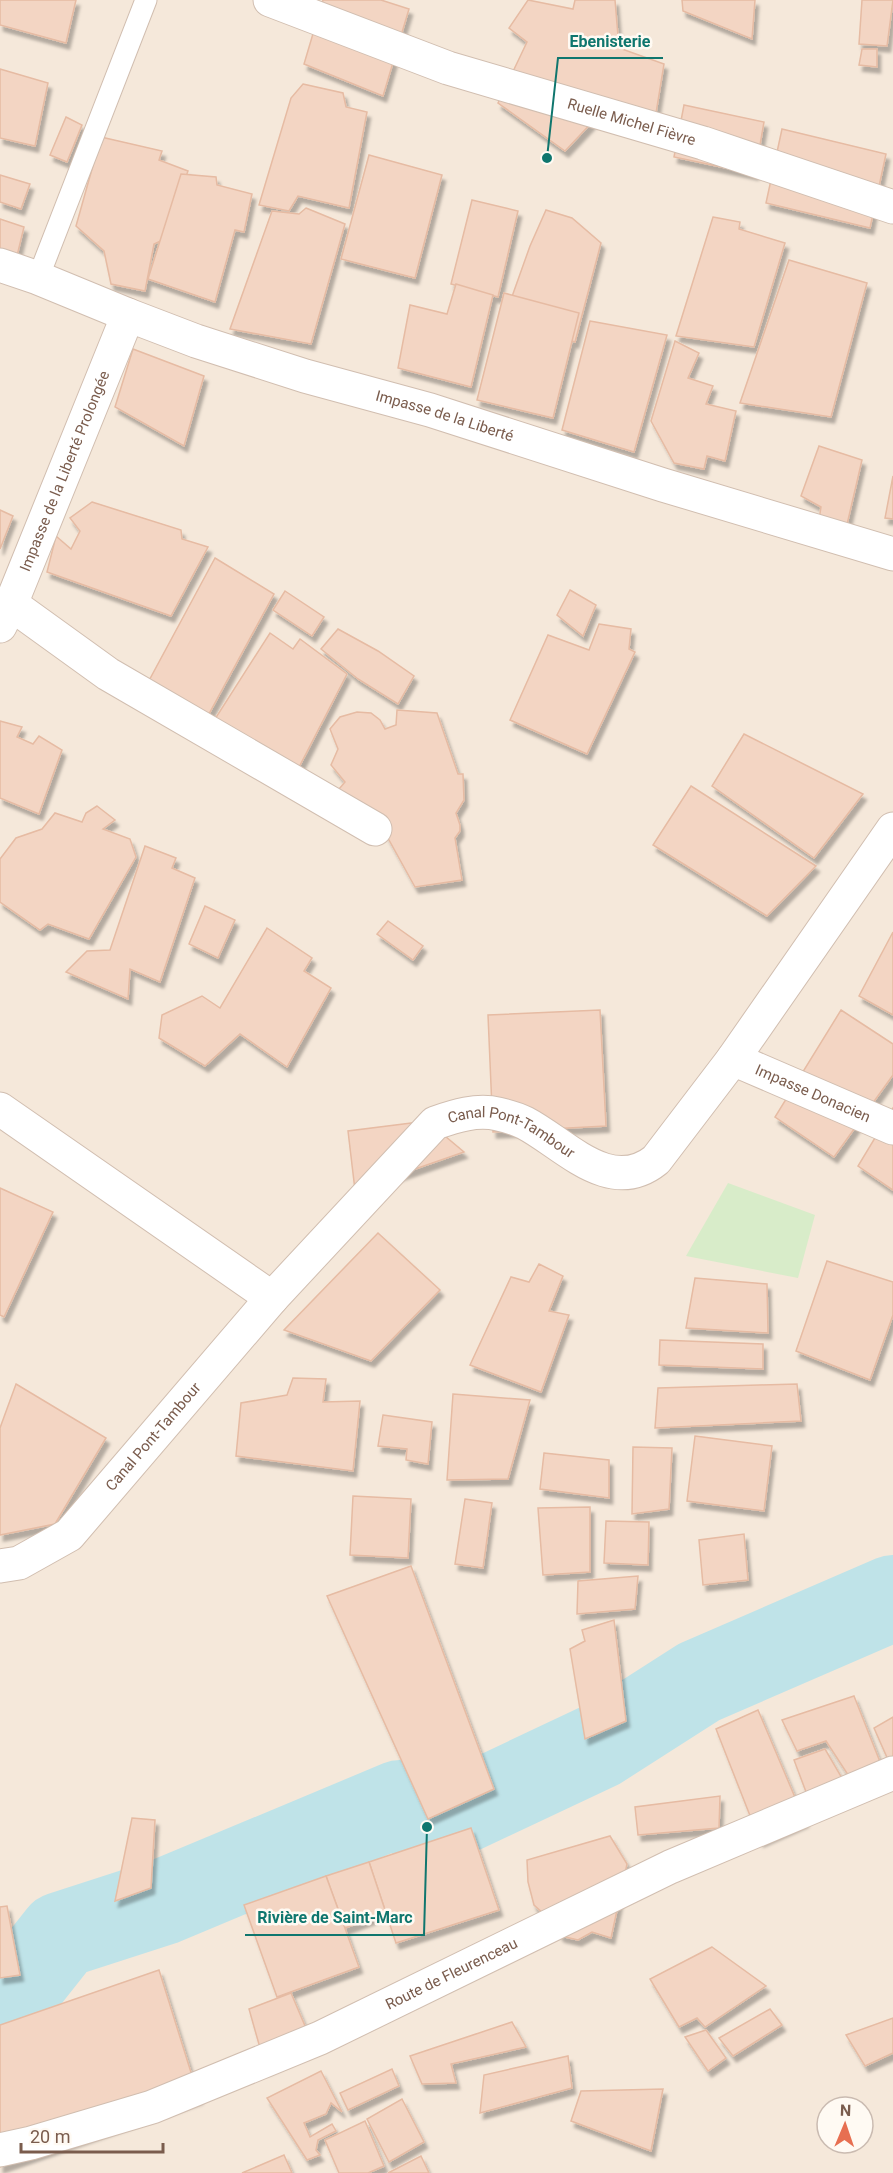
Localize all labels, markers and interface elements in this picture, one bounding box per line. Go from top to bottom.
callout: Ebenisterie [558,24,663,58]
text: Ebenisterie [570,32,651,51]
street label: Ruelle Michel Fièvre [565,95,698,149]
street label: Impasse de la Liberté Prolongée [16,368,113,574]
street label: Impasse de la Liberté [374,387,516,445]
street label: Impasse Donacien [753,1061,873,1126]
street label: Canal Pont-Tambour [446,1103,578,1162]
street label: Canal Pont-Tambour [102,1379,205,1495]
callout: Rivière de Saint-Marc [245,1901,424,1935]
text: Rivière de Saint-Marc [257,1908,413,1927]
street label: Route de Fleurenceau [383,1934,520,2014]
north arrow [815,2095,875,2155]
text: N [840,2101,851,2120]
scale bar [21,2116,164,2154]
text: 20 m [30,2126,70,2147]

